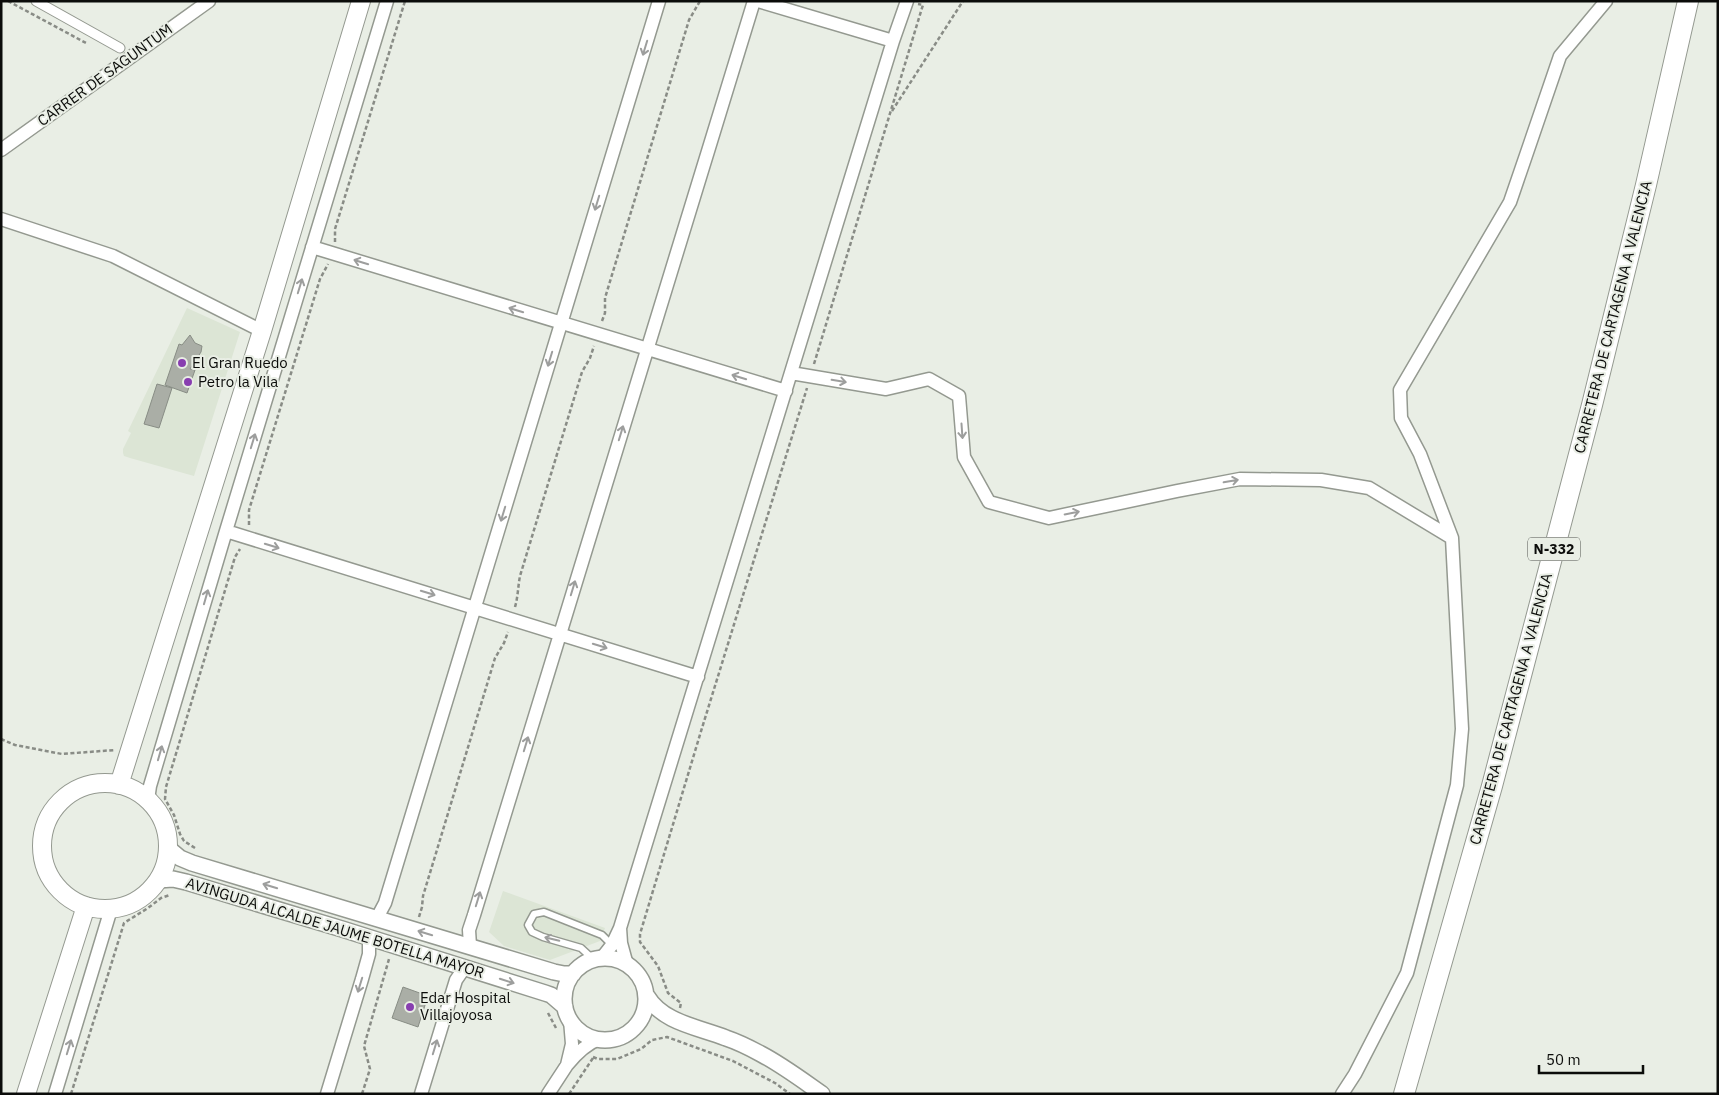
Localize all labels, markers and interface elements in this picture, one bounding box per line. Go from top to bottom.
street label: CARRER DE SAGUNTUM [33,19,176,130]
one-way arrow [639,40,649,56]
street label: CARRETERA DE CARTAGENA A VALENCIA [1569,178,1656,455]
one-way arrow [592,195,602,211]
one-way arrow [353,257,369,267]
one-way arrow [296,278,306,294]
one-way arrow [509,304,525,314]
one-way arrow [545,351,555,367]
place label: El Gran Ruedo [192,353,288,372]
marker: El Gran Ruedo [176,357,188,369]
place label: Petro la Vila [198,372,278,391]
one-way arrow [731,372,747,382]
marker: Petro la Vila [182,376,194,388]
one-way arrow [830,377,846,387]
one-way arrow [957,423,967,439]
one-way arrow [617,425,627,441]
one-way arrow [248,434,258,450]
one-way arrow [1223,475,1239,485]
one-way arrow [498,506,507,522]
one-way arrow [1064,508,1080,518]
road number: N-332 [1528,538,1580,560]
one-way arrow [264,541,280,551]
street label: CARRETERA DE CARTAGENA A VALENCIA [1465,571,1556,847]
one-way arrow [569,581,579,597]
one-way arrow [202,589,212,605]
one-way arrow [419,589,435,599]
one-way arrow [591,642,607,652]
one-way arrow [521,736,531,752]
one-way arrow [156,745,166,761]
street label: AVINGUDA ALCALDE JAUME BOTELLA MAYOR [184,873,487,982]
one-way arrow [262,881,278,891]
one-way arrow [474,891,484,907]
one-way arrow [418,928,434,938]
one-way arrow [544,934,560,943]
one-way arrow [355,976,365,992]
one-way arrow [499,977,514,986]
place label: Edar Hospital Villajoyosa [420,988,510,1024]
marker: Edar Hospital Villajoyosa [404,1001,416,1013]
one-way arrow [64,1039,74,1055]
one-way arrow [430,1039,440,1055]
scale bar [1539,1042,1643,1074]
text: 50 m [1546,1050,1581,1069]

